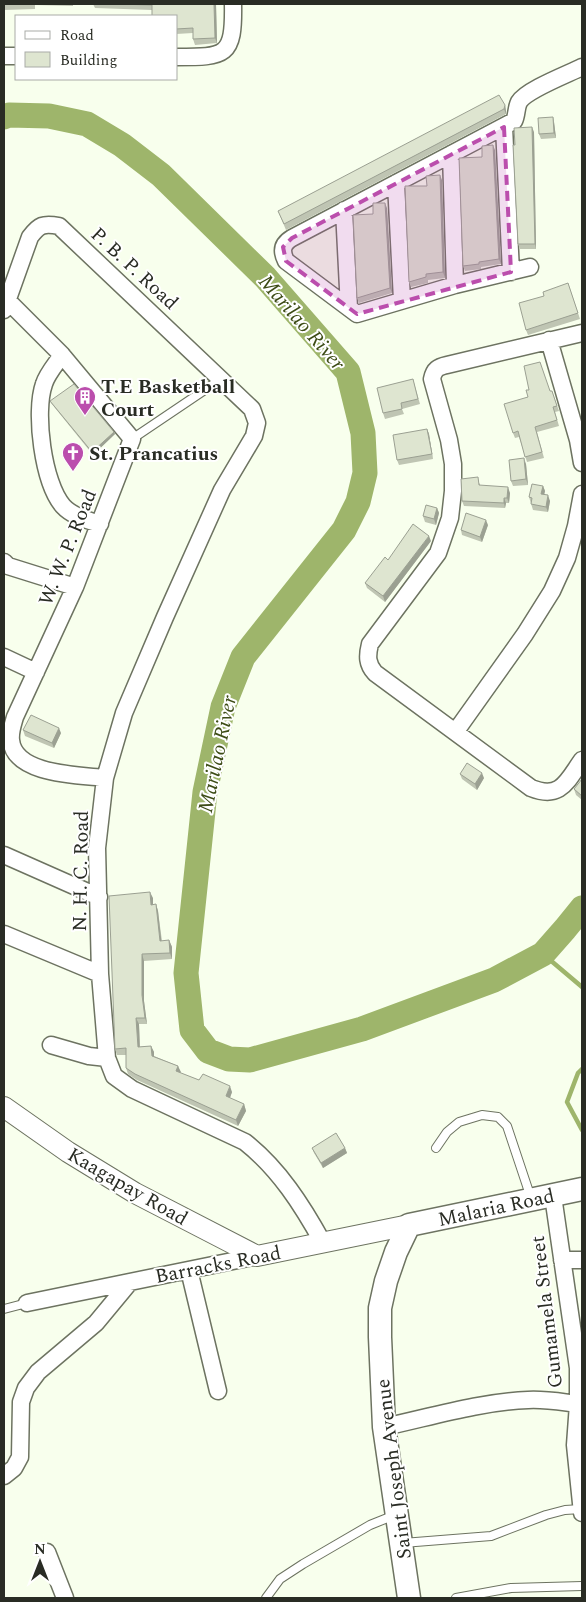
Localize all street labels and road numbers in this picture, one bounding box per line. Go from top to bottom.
street label: P. B. P. Road [84,220,185,317]
street label: W. W. P. Road [31,485,105,610]
street label: N. H. C. Road [65,810,97,932]
street label: Kaagapay Road [62,1140,193,1234]
street label: Malaria Road [435,1181,557,1235]
street label: Gumamela Street [523,1234,571,1390]
street label: Barracks Road [153,1238,284,1292]
street label: Saint Joseph Avenue [368,1377,420,1561]

